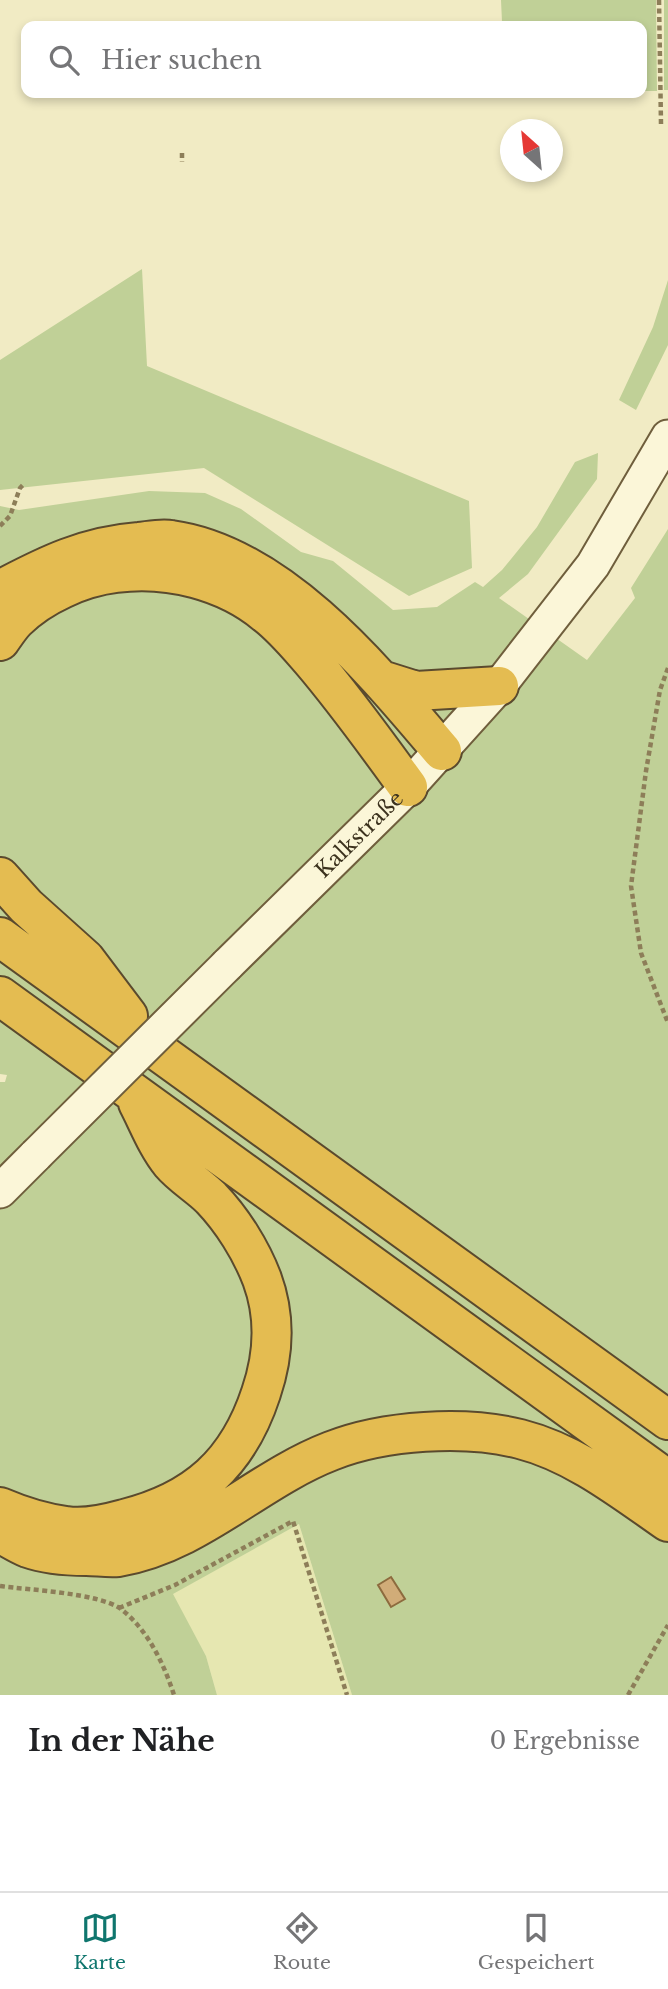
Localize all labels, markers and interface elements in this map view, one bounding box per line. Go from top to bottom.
search box [21,21,647,98]
icon: search [45,41,83,79]
text: Hier suchen [101,44,262,76]
north arrow [500,119,563,182]
street label: Kalkstraße [310,786,409,884]
text: In der Nähe [28,1722,215,1759]
text: 0 Ergebnisse [490,1727,640,1755]
tab: Karte [73,1909,126,1974]
tab: Route [273,1909,331,1974]
tab: Gespeichert [478,1909,595,1974]

